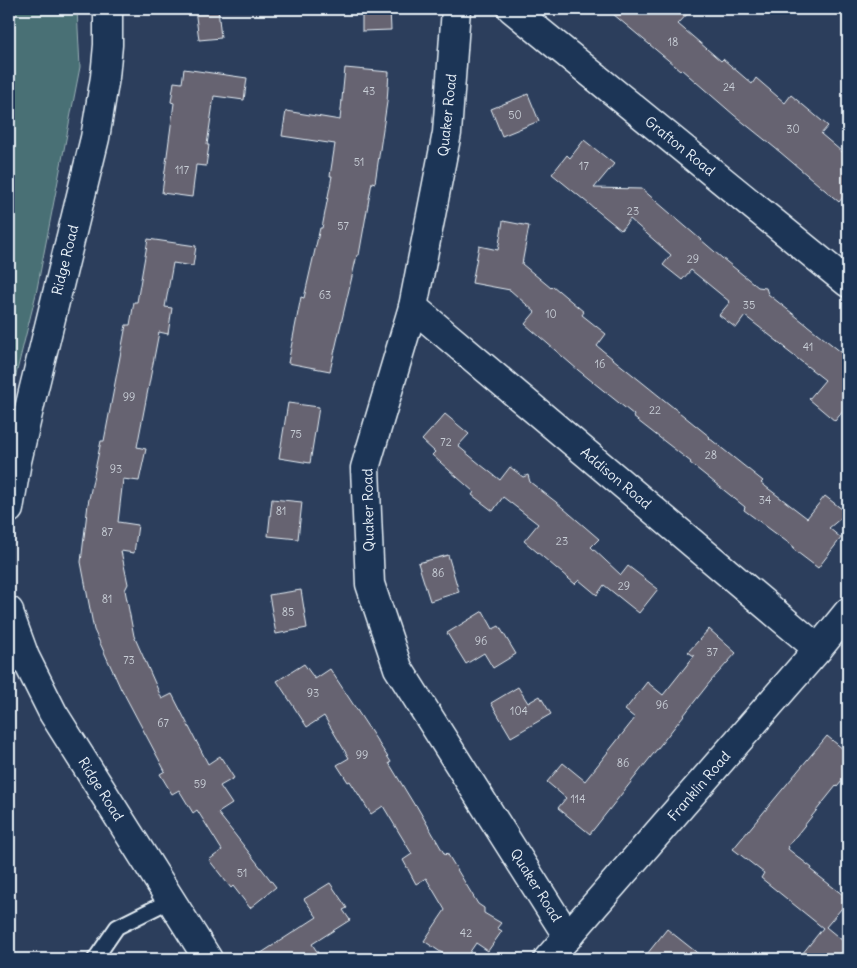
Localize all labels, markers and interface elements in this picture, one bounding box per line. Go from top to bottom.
house number: 18 [668,35,678,49]
street label: Quaker Road [434,73,460,157]
house number: 24 [723,80,735,94]
house number: 43 [363,84,375,98]
house number: 50 [508,108,522,122]
street label: Grafton Road [641,112,719,180]
house number: 30 [786,122,800,136]
house number: 51 [354,155,364,169]
house number: 17 [579,159,589,173]
house number: 117 [175,163,190,177]
house number: 23 [627,204,639,218]
house number: 57 [337,219,349,233]
street label: Ridge Road [48,223,82,297]
house number: 29 [687,252,699,266]
house number: 63 [319,288,331,302]
house number: 35 [743,298,755,312]
house number: 10 [545,307,557,321]
house number: 41 [803,340,813,354]
house number: 16 [595,357,605,371]
house number: 99 [123,390,135,404]
house number: 22 [649,403,661,417]
house number: 75 [290,427,302,441]
house number: 72 [440,435,452,449]
street label: Addison Road [577,443,655,513]
house number: 28 [705,448,717,462]
house number: 93 [110,462,122,476]
street label: Quaker Road [358,468,378,552]
house number: 34 [759,493,771,507]
house number: 81 [276,504,286,518]
house number: 87 [101,525,113,539]
house number: 23 [556,534,568,548]
house number: 86 [432,566,444,580]
house number: 29 [618,579,630,593]
house number: 81 [102,592,112,606]
house number: 85 [282,605,294,619]
house number: 96 [475,634,487,648]
house number: 37 [706,645,718,659]
house number: 73 [123,653,135,667]
house number: 93 [307,686,319,700]
house number: 96 [656,698,668,712]
house number: 104 [510,704,528,718]
house number: 67 [157,716,169,730]
street label: Franklin Road [664,747,734,825]
house number: 99 [356,748,368,762]
street label: Ridge Road [74,754,128,824]
house number: 86 [617,756,629,770]
house number: 59 [194,777,206,791]
house number: 114 [570,792,586,806]
street label: Quaker Road [506,845,566,925]
house number: 51 [237,866,247,880]
house number: 42 [460,926,472,940]

